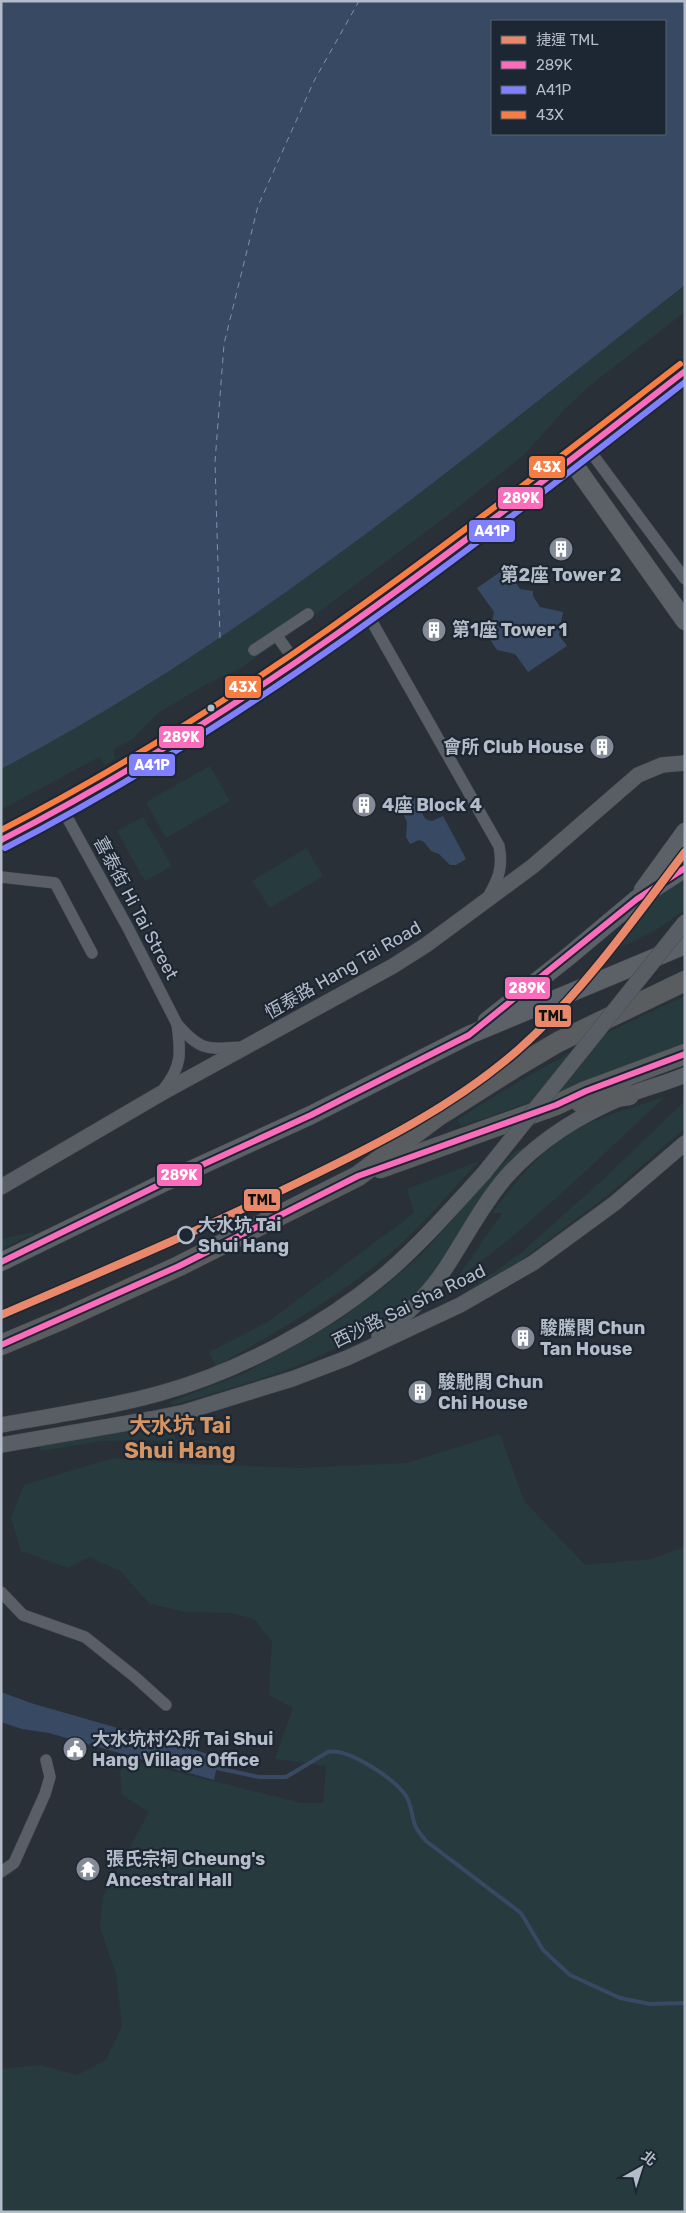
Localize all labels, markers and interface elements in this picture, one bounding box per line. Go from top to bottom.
legend [491,20,666,135]
text: 捷運 TML [536,31,599,49]
text: 289K [536,56,572,74]
text: A41P [536,81,571,99]
text: 43X [536,106,564,124]
line badge: 43X [528,455,566,479]
text: 43X [533,459,562,476]
line badge: 289K [497,486,544,510]
text: 289K [503,490,540,507]
line badge: A41P [468,519,516,543]
text: A41P [474,523,510,540]
building icon: 第2座 Tower 2 [548,536,574,562]
place label: 第2座 Tower 2 [501,564,621,586]
building icon: 第1座 Tower 1 [421,617,447,643]
place label: 第1座 Tower 1 [452,619,567,641]
line badge: 43X [224,675,262,699]
text: 43X [229,679,258,696]
unlabelled marker [206,703,216,713]
line badge: 289K [158,725,205,749]
text: 289K [163,729,200,746]
building icon: 會所 Club House [589,734,615,760]
place label: 會所 Club House [443,736,584,758]
line badge: A41P [128,753,176,777]
text: A41P [134,757,170,774]
building icon: 4座 Block 4 [351,792,377,818]
place label: 4座 Block 4 [382,794,482,816]
street label: 喜泰街 Hi Tai Street [89,833,183,983]
street label: 恆泰路 Hang Tai Road [261,916,425,1024]
line badge: 289K [504,976,551,1000]
text: 289K [509,980,546,997]
line badge: TML [534,1004,572,1028]
text: TML [539,1008,568,1025]
line badge: 289K [156,1163,203,1187]
text: 289K [161,1167,198,1184]
line badge: TML [243,1188,281,1212]
text: TML [248,1192,277,1209]
place label: 大水坑 Tai Shui Hang [198,1214,289,1257]
marker: 大水坑 Tai Shui Hang [177,1226,195,1244]
street label: 西沙路 Sai Sha Road [329,1259,489,1353]
place label: 駿騰閣 Chun Tan House [540,1317,645,1360]
building icon: 駿騰閣 Chun Tan House [510,1325,536,1351]
place label: 駿馳閣 Chun Chi House [438,1371,543,1414]
building icon: 駿馳閣 Chun Chi House [407,1379,433,1405]
district label: 大水坑 Tai Shui Hang [124,1412,236,1464]
place label: 大水坑村公所 Tai Shui Hang Village Office [92,1728,274,1771]
public building icon: 大水坑村公所 Tai Shui Hang Village Office [62,1736,88,1762]
place label: 張氏宗祠 Cheung's Ancestral Hall [106,1848,265,1891]
temple icon: 張氏宗祠 Cheung's Ancestral Hall [75,1856,101,1882]
north arrow [616,2143,666,2193]
text: 北 [638,2147,660,2169]

